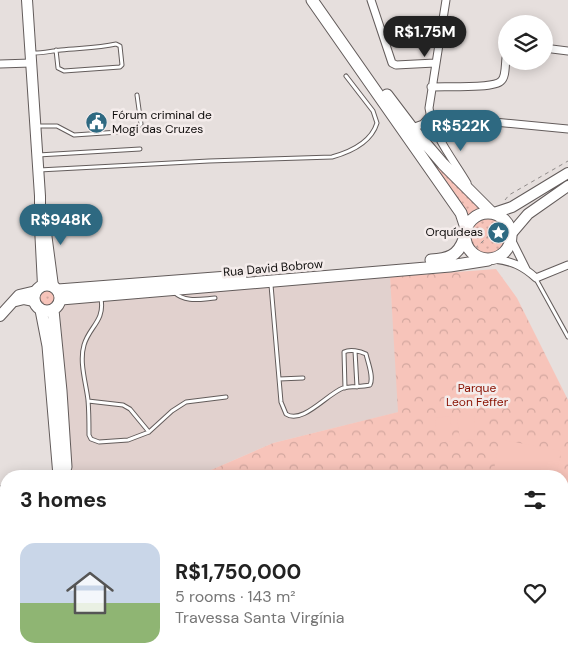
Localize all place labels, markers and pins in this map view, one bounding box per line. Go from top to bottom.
pin: R$1.75M [379,15,471,58]
place label: Fórum criminal de Mogi das Cruzes [112,107,212,137]
public building icon: Fórum criminal de Mogi das Cruzes [84,110,108,134]
pin: R$522K [420,110,502,152]
pin: R$948K [20,204,102,246]
place icon: Orquídeas [487,220,511,244]
place label: Orquídeas [426,224,483,240]

